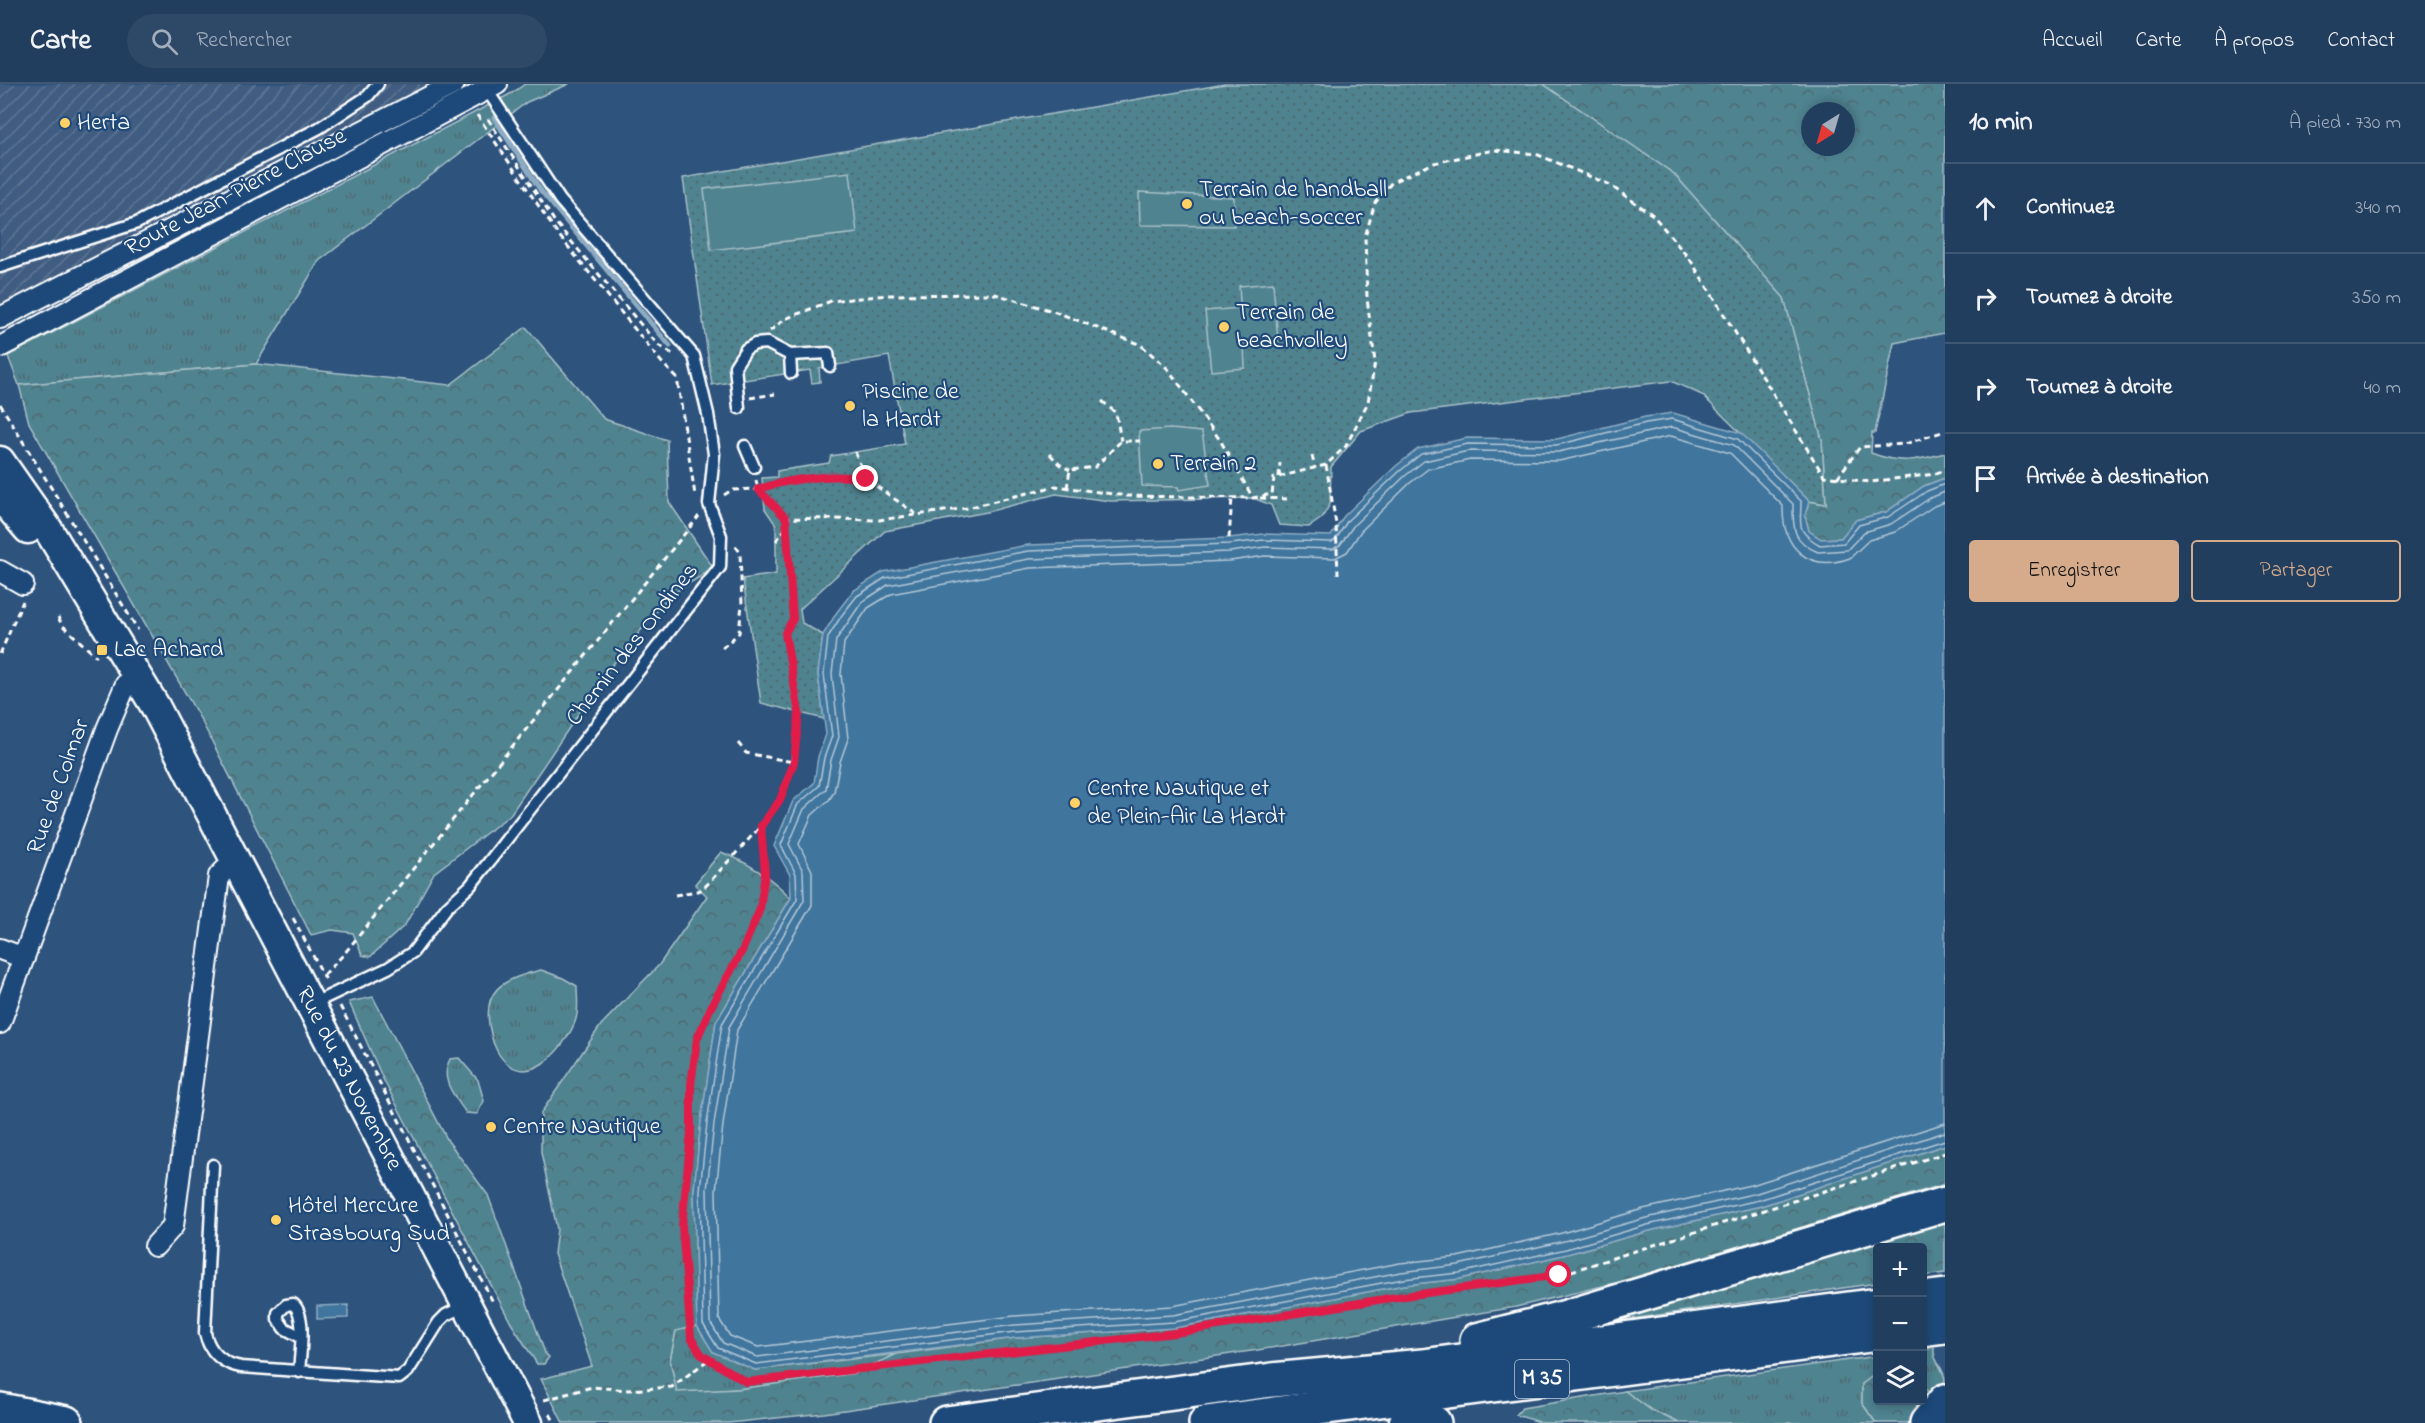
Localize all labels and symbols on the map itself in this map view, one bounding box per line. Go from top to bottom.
north arrow [1801,102,1855,156]
place label: Herta [77,106,130,141]
marker: Herta [58,116,72,130]
street label: Route Jean-Pierre Clause [119,120,353,266]
place label: Terrain de handball ou beach-soccer [1199,173,1387,236]
marker: Terrain de handball ou beach-soccer [1180,197,1194,211]
place label: Terrain de beachvolley [1236,296,1348,360]
marker: Terrain de beachvolley [1217,320,1231,334]
place label: Piscine de la Hardt [862,375,959,438]
marker: Piscine de la Hardt [843,399,857,413]
place label: Terrain 2 [1170,447,1256,482]
marker: Terrain 2 [1151,457,1165,471]
route end [852,465,878,491]
street label: Chemin des Ondines [558,556,708,734]
place label: Lac Achard [114,633,224,668]
marker: Lac Achard [95,643,109,657]
street label: Rue de Colmar [18,714,100,860]
place label: Centre Nautique et de Plein-Air La Hardt [1087,772,1286,835]
marker: Centre Nautique et de Plein-Air La Hardt [1068,796,1082,810]
street label: Rue du 23 Novembre [286,980,411,1177]
place label: Centre Nautique [503,1110,661,1145]
marker: Centre Nautique [484,1120,498,1134]
place label: Hôtel Mercure Strasbourg Sud [288,1189,450,1252]
marker: Hôtel Mercure Strasbourg Sud [269,1213,283,1227]
route start [1545,1261,1571,1287]
road number: M 35 [1515,1360,1569,1398]

